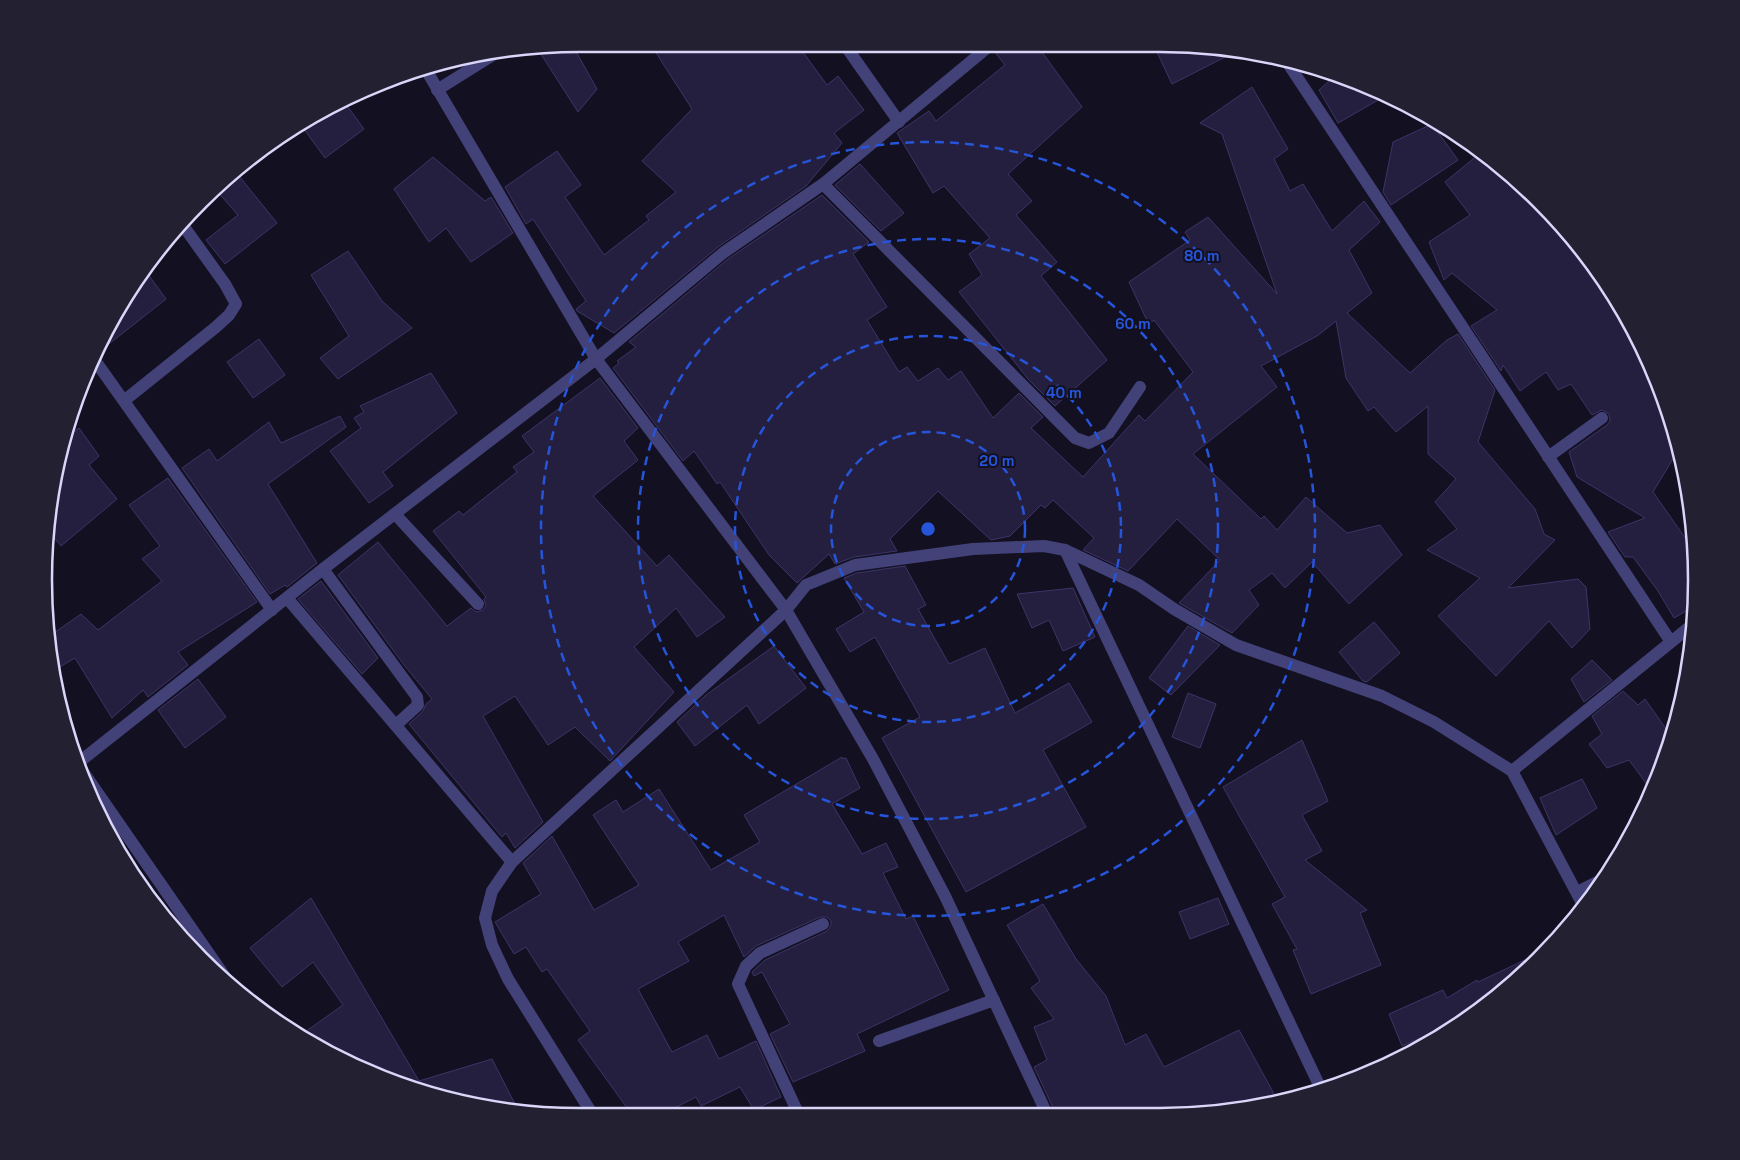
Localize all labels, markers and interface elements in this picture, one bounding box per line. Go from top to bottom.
text: 80 m [1184,246,1220,265]
text: 60 m [1115,314,1151,333]
text: 40 m [1046,383,1082,402]
text: 20 m [979,451,1015,470]
centre of rings [919,520,937,538]

